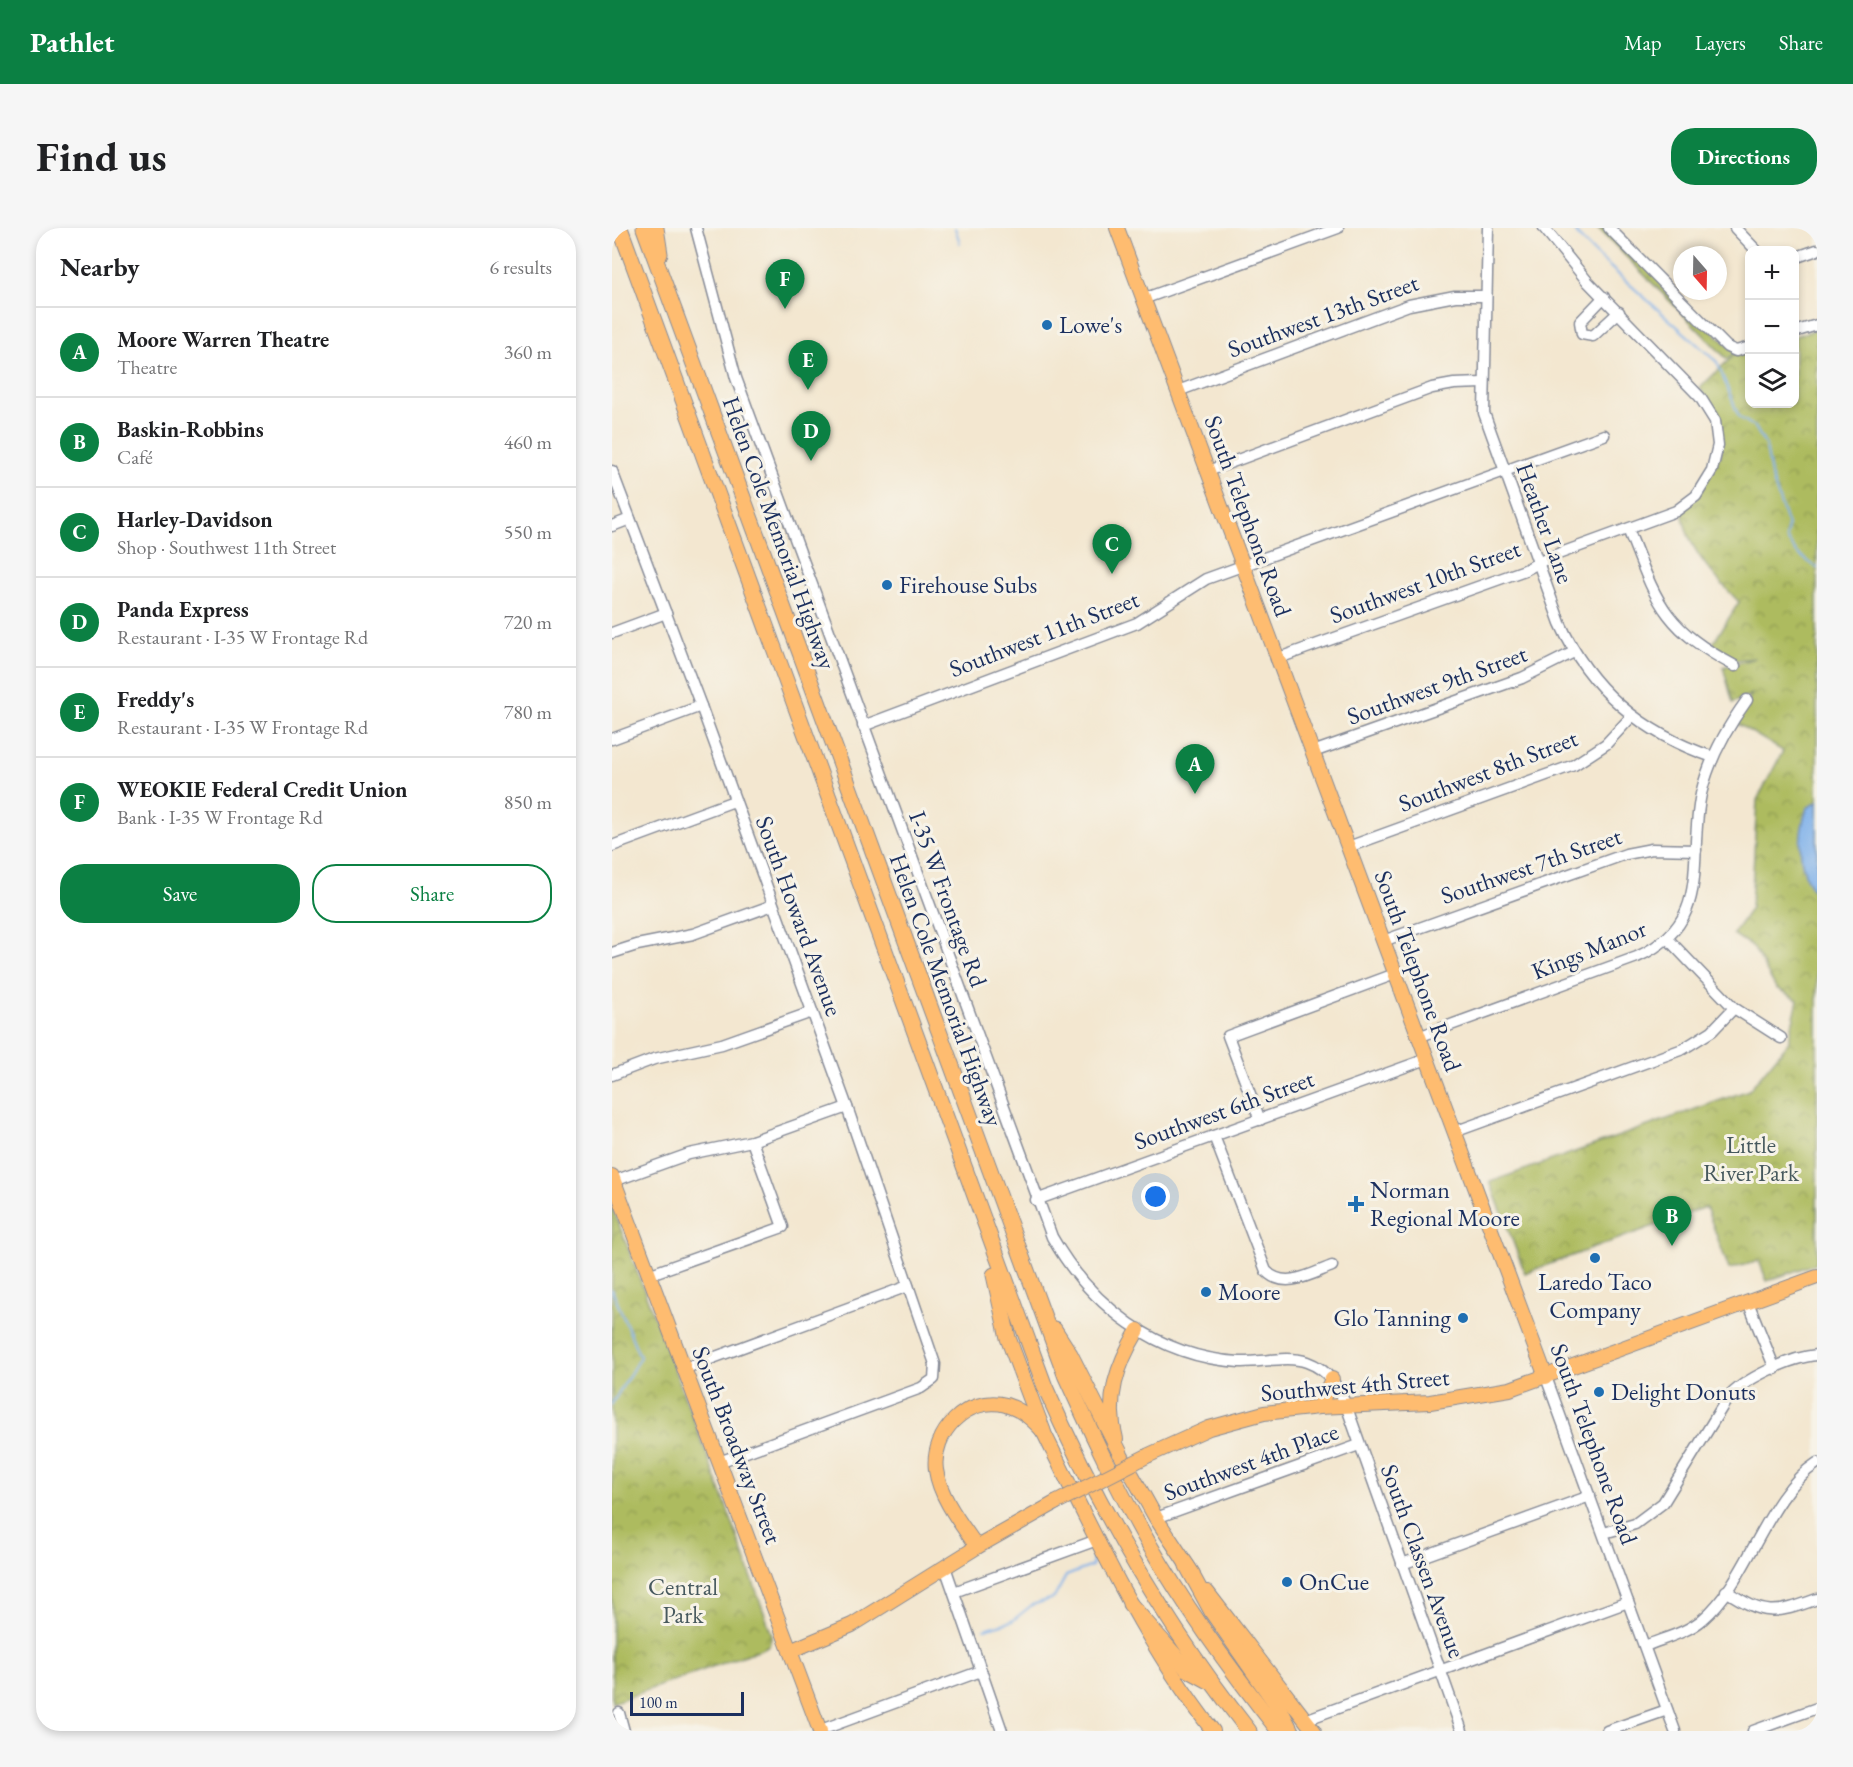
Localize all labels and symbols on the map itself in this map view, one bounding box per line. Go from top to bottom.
north arrow [1673,246,1727,300]
pin: F [766,260,804,309]
street label: Southwest 13th Street [1223,266,1423,364]
place label: Lowe's [1059,309,1122,340]
marker: Lowe's [1040,318,1054,332]
pin: E [788,340,828,390]
street label: Helen Cole Memorial Highway [716,392,844,674]
street label: South Telephone Road [1198,411,1300,621]
pin: D [792,412,830,461]
street label: Heather Lane [1509,458,1582,587]
pin: C [1092,524,1132,574]
street label: Southwest 10th Street [1325,532,1525,630]
place label: Firehouse Subs [899,569,1037,600]
marker: Firehouse Subs [880,578,894,592]
street label: Southwest 11th Street [945,583,1144,684]
street label: Southwest 9th Street [1343,637,1531,731]
street label: Southwest 8th Street [1394,722,1582,819]
pin: A [1176,744,1214,794]
street label: I-35 W Frontage Rd [902,807,995,992]
street label: South Howard Avenue [749,811,850,1020]
street label: Southwest 7th Street [1436,820,1626,911]
street label: Helen Cole Memorial Highway [883,849,1011,1131]
street label: South Telephone Road [1368,866,1470,1076]
street label: Kings Manor [1527,912,1651,987]
street label: Southwest 6th Street [1130,1062,1318,1156]
park label: Little River Park [1703,1129,1800,1188]
place label: Norman Regional Moore [1370,1174,1520,1233]
your location [1141,1182,1170,1211]
marker: Norman Regional Moore [1347,1195,1365,1213]
pin: B [1652,1196,1692,1246]
marker: Laredo Taco Company [1588,1251,1602,1265]
place label: Laredo Taco Company [1538,1266,1652,1325]
place label: Moore [1218,1276,1280,1307]
marker: Moore [1199,1285,1213,1299]
place label: Glo Tanning [1334,1302,1452,1333]
marker: Glo Tanning [1456,1311,1470,1325]
street label: South Telephone Road [1544,1339,1646,1549]
street label: South Broadway Street [686,1342,790,1548]
street label: Southwest 4th Street [1259,1361,1451,1408]
place label: Delight Donuts [1611,1376,1756,1407]
marker: Delight Donuts [1592,1385,1606,1399]
street label: Southwest 4th Place [1159,1416,1342,1508]
street label: South Classen Avenue [1374,1460,1473,1662]
place label: OnCue [1299,1566,1369,1597]
park label: Central Park [648,1571,718,1630]
marker: OnCue [1280,1575,1294,1589]
scale bar [630,1689,744,1716]

